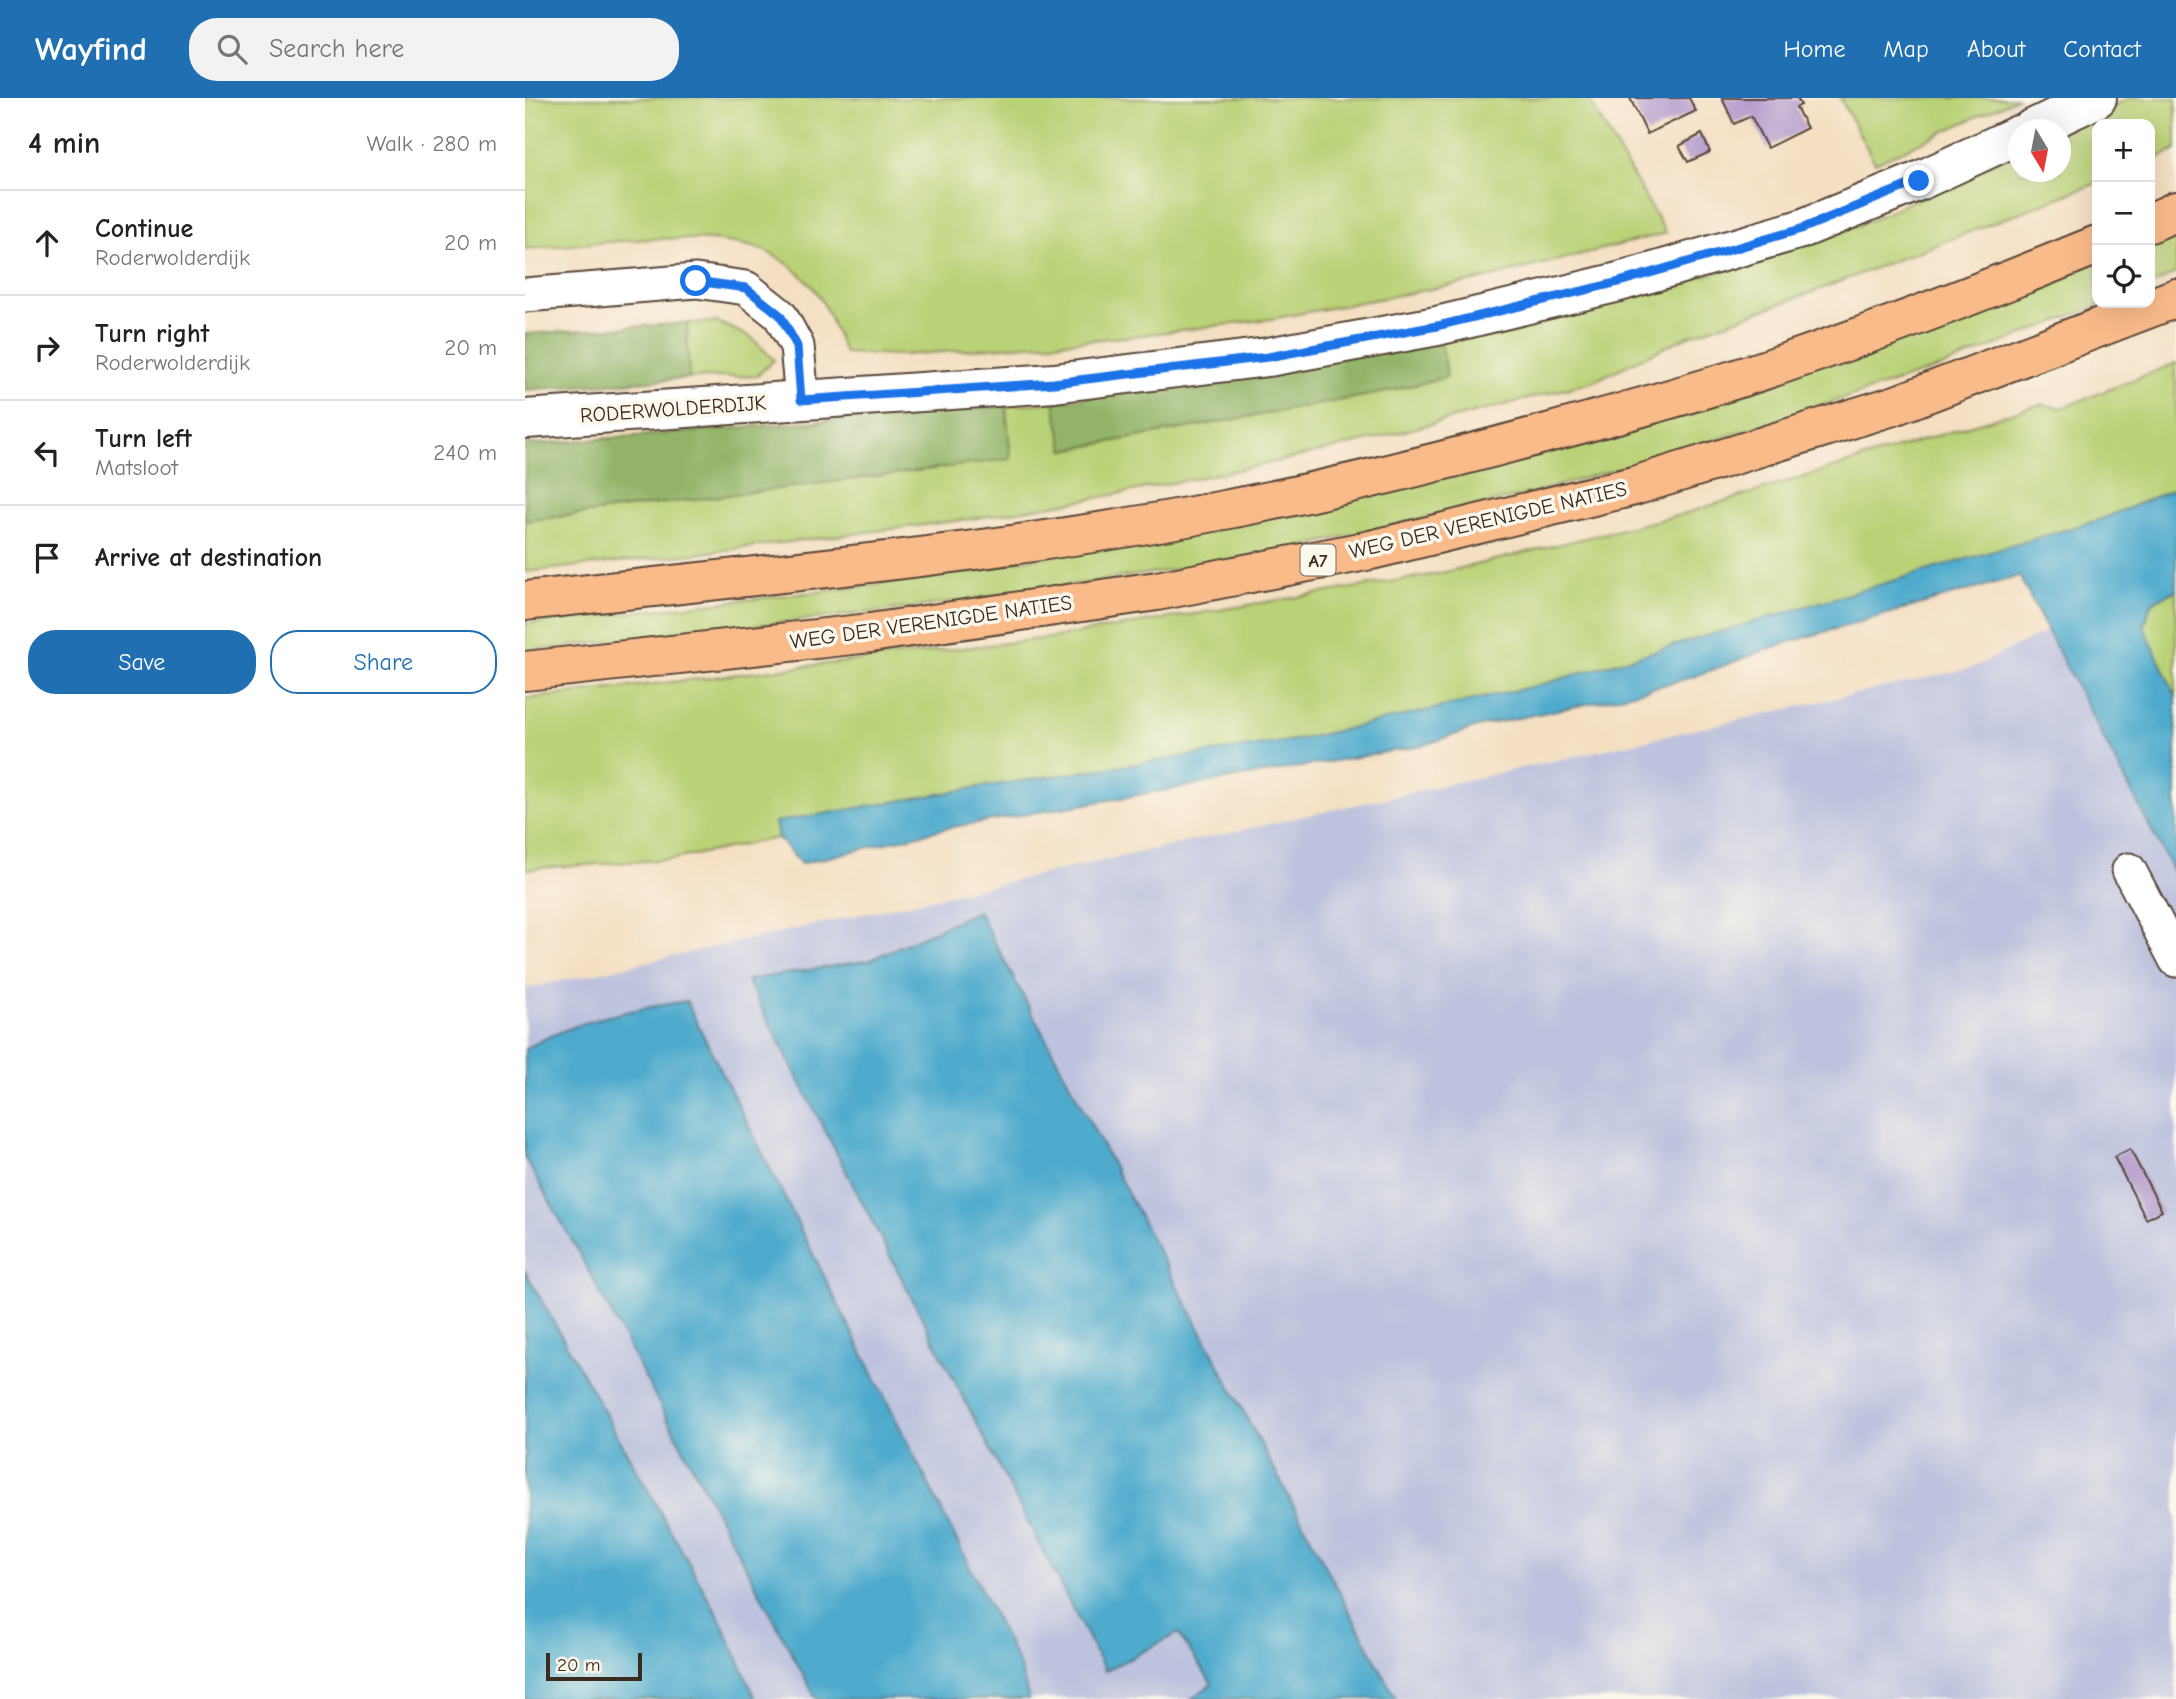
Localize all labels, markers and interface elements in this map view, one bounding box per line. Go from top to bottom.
search box [189,18,679,81]
text: Wayfind [35,30,147,68]
icon: search [213,30,251,68]
text: Search here [269,34,404,64]
text: Home [1784,35,1845,63]
text: Map [1883,35,1929,63]
text: About [1967,35,2025,63]
text: Contact [2063,35,2141,63]
north arrow [2008,119,2071,182]
map controls [2092,119,2155,308]
button: + [2092,119,2155,182]
text: 4 min [28,126,100,161]
text: Walk · 280 m [367,130,497,157]
route end [1903,165,1934,196]
button: − [2092,182,2155,245]
text: Continue [95,214,193,244]
icon: ahead [28,224,66,262]
text: 20 m [444,229,497,256]
text: Roderwolderdijk [95,244,250,271]
button: locate [2092,245,2155,308]
route start [680,265,711,296]
text: Turn right [95,319,209,349]
icon: right [28,329,66,367]
text: 20 m [444,334,497,361]
text: Roderwolderdijk [95,349,250,376]
street label: RODERWOLDERDIJK [579,391,767,427]
text: Turn left [95,424,192,454]
icon: left [28,434,66,472]
text: 240 m [433,439,497,466]
text: Matsloot [95,454,178,481]
street label: WEG DER VERENIGDE NATIES [1347,476,1629,564]
icon: arrive [28,539,66,577]
text: Arrive at destination [95,543,322,573]
road number: A7 [1301,544,1335,575]
street label: WEG DER VERENIGDE NATIES [788,590,1074,654]
button: Save [28,630,256,694]
button: Share [270,630,497,694]
scale bar [546,1650,642,1682]
text: 20 m [557,1654,601,1676]

